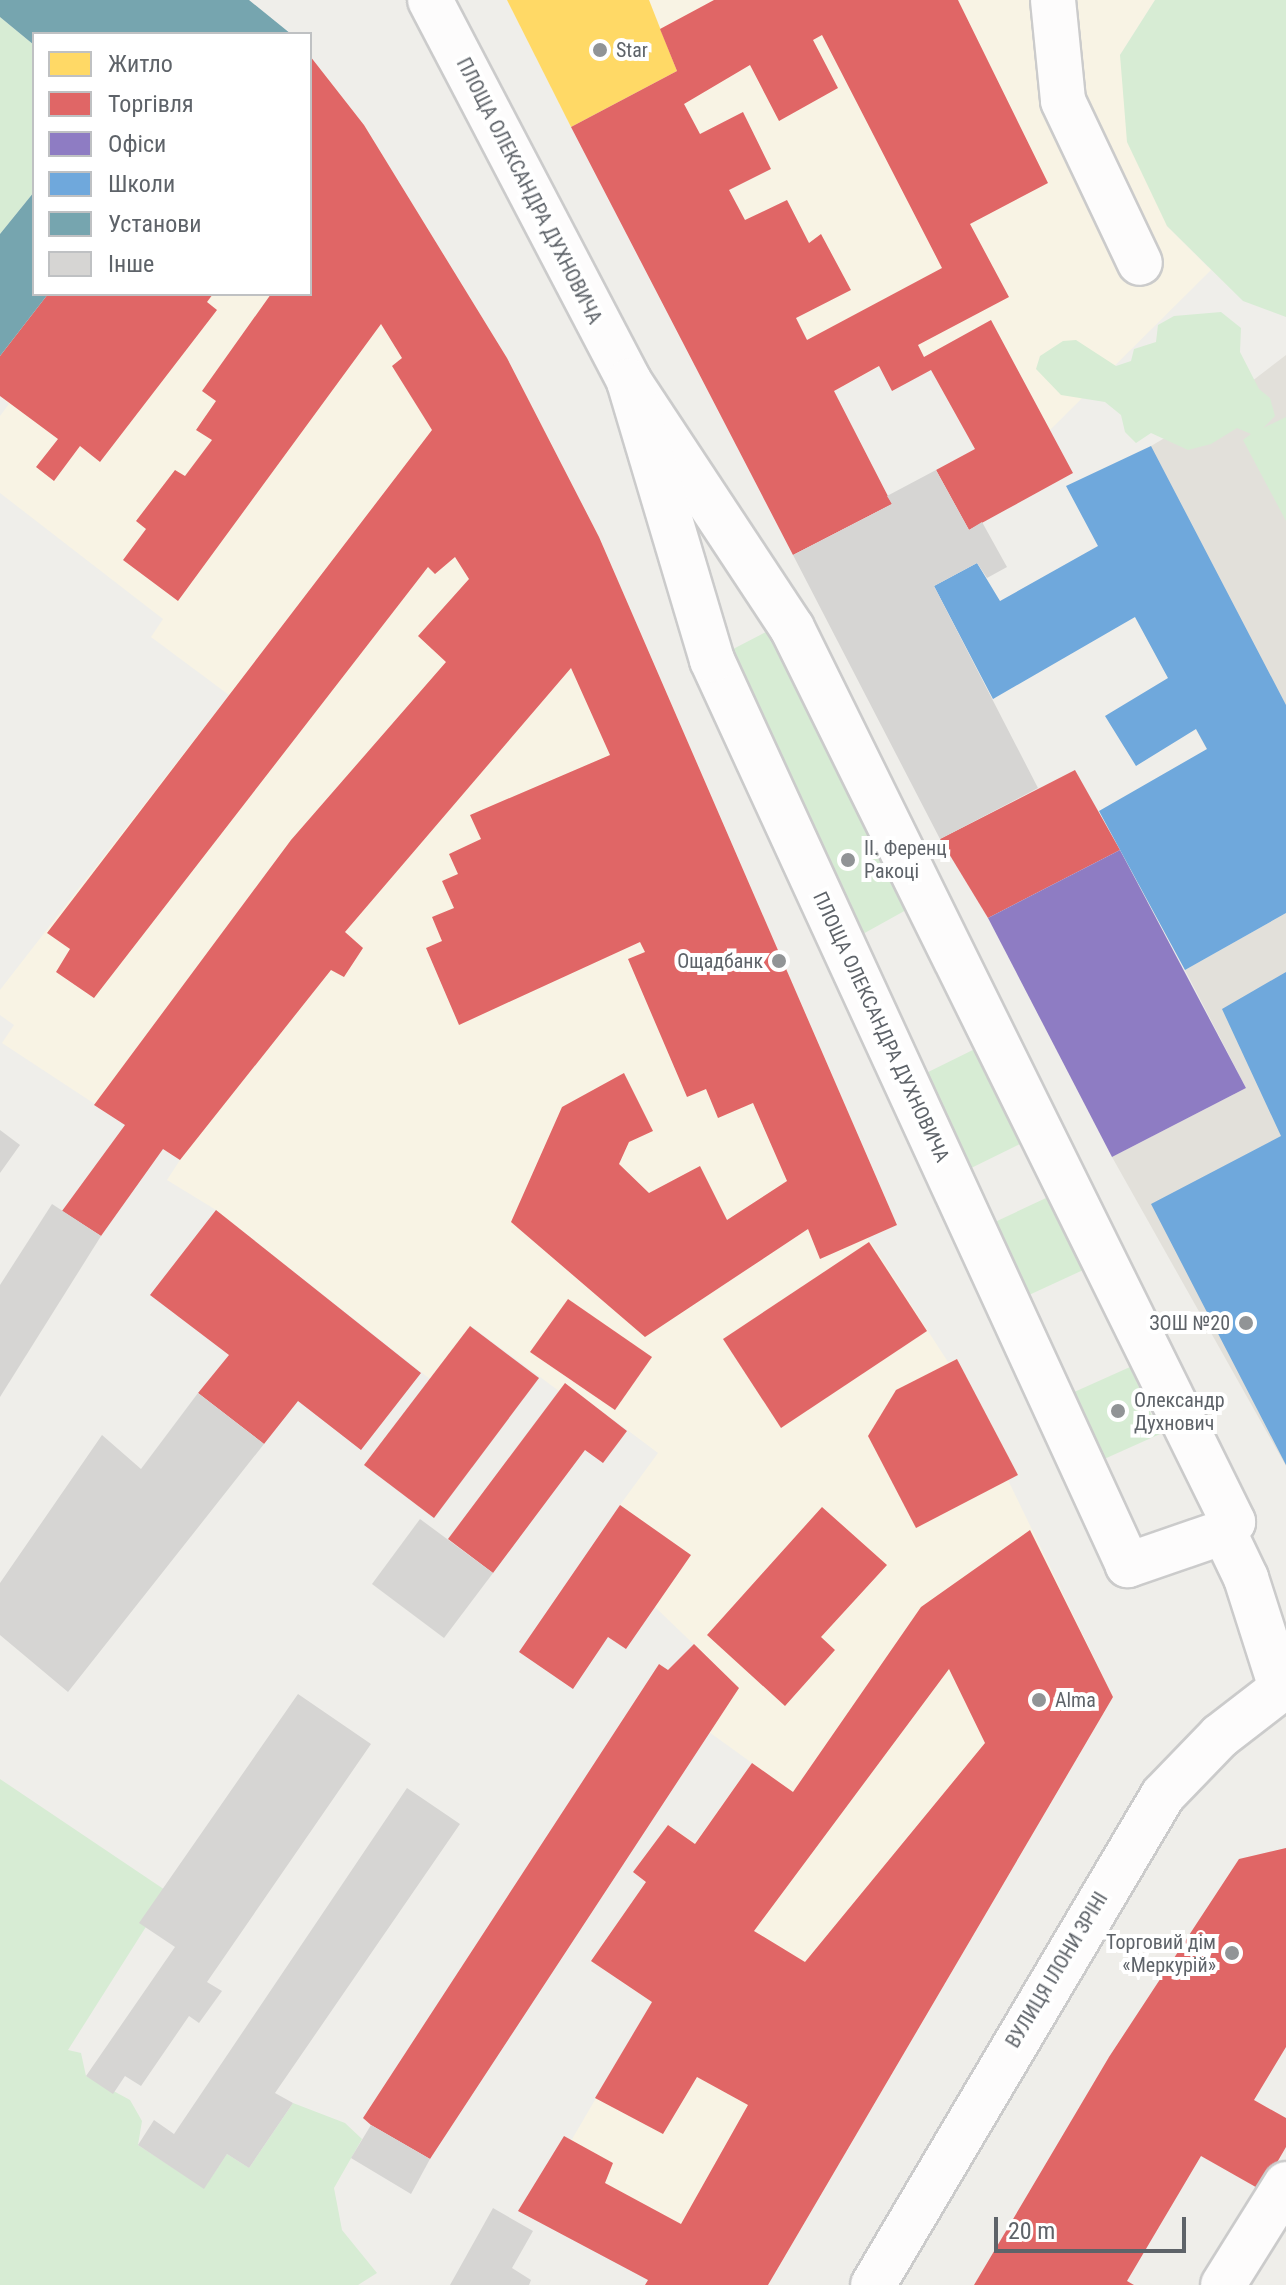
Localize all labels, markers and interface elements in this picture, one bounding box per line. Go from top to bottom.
legend [32,32,312,296]
place label: Star [616,38,648,62]
marker: Star [591,41,609,59]
text: Житло [108,50,173,78]
street label: ПЛОЩА ОЛЕКСАНДРА ДУХНОВИЧА [451,54,607,328]
text: Торгівля [108,90,194,118]
text: Офіси [108,130,166,158]
text: Школи [108,170,175,198]
text: Установи [108,210,202,238]
text: Інше [108,250,154,278]
place label: II. Ференц Ракоці [864,836,947,883]
marker: II. Ференц Ракоці [839,851,857,869]
street label: ПЛОЩА ОЛЕКСАНДРА ДУХНОВИЧА [808,888,954,1166]
place label: Ощадбанк [677,949,763,973]
marker: Ощадбанк [770,952,788,970]
place label: ЗОШ №20 [1149,1311,1230,1335]
marker: ЗОШ №20 [1237,1314,1255,1332]
place label: Олександр Духнович [1134,1388,1225,1435]
marker: Олександр Духнович [1109,1402,1127,1420]
place label: Alma [1055,1688,1096,1712]
marker: Alma [1030,1691,1048,1709]
street label: ВУЛИЦЯ ІЛОНИ ЗРІНІ [1001,1888,1113,2052]
place label: Торговий дім «Меркурій» [1106,1930,1216,1977]
marker: Торговий дім «Меркурій» [1223,1944,1241,1962]
scale bar [998,2201,1190,2251]
text: 20 m [1008,2217,1055,2245]

